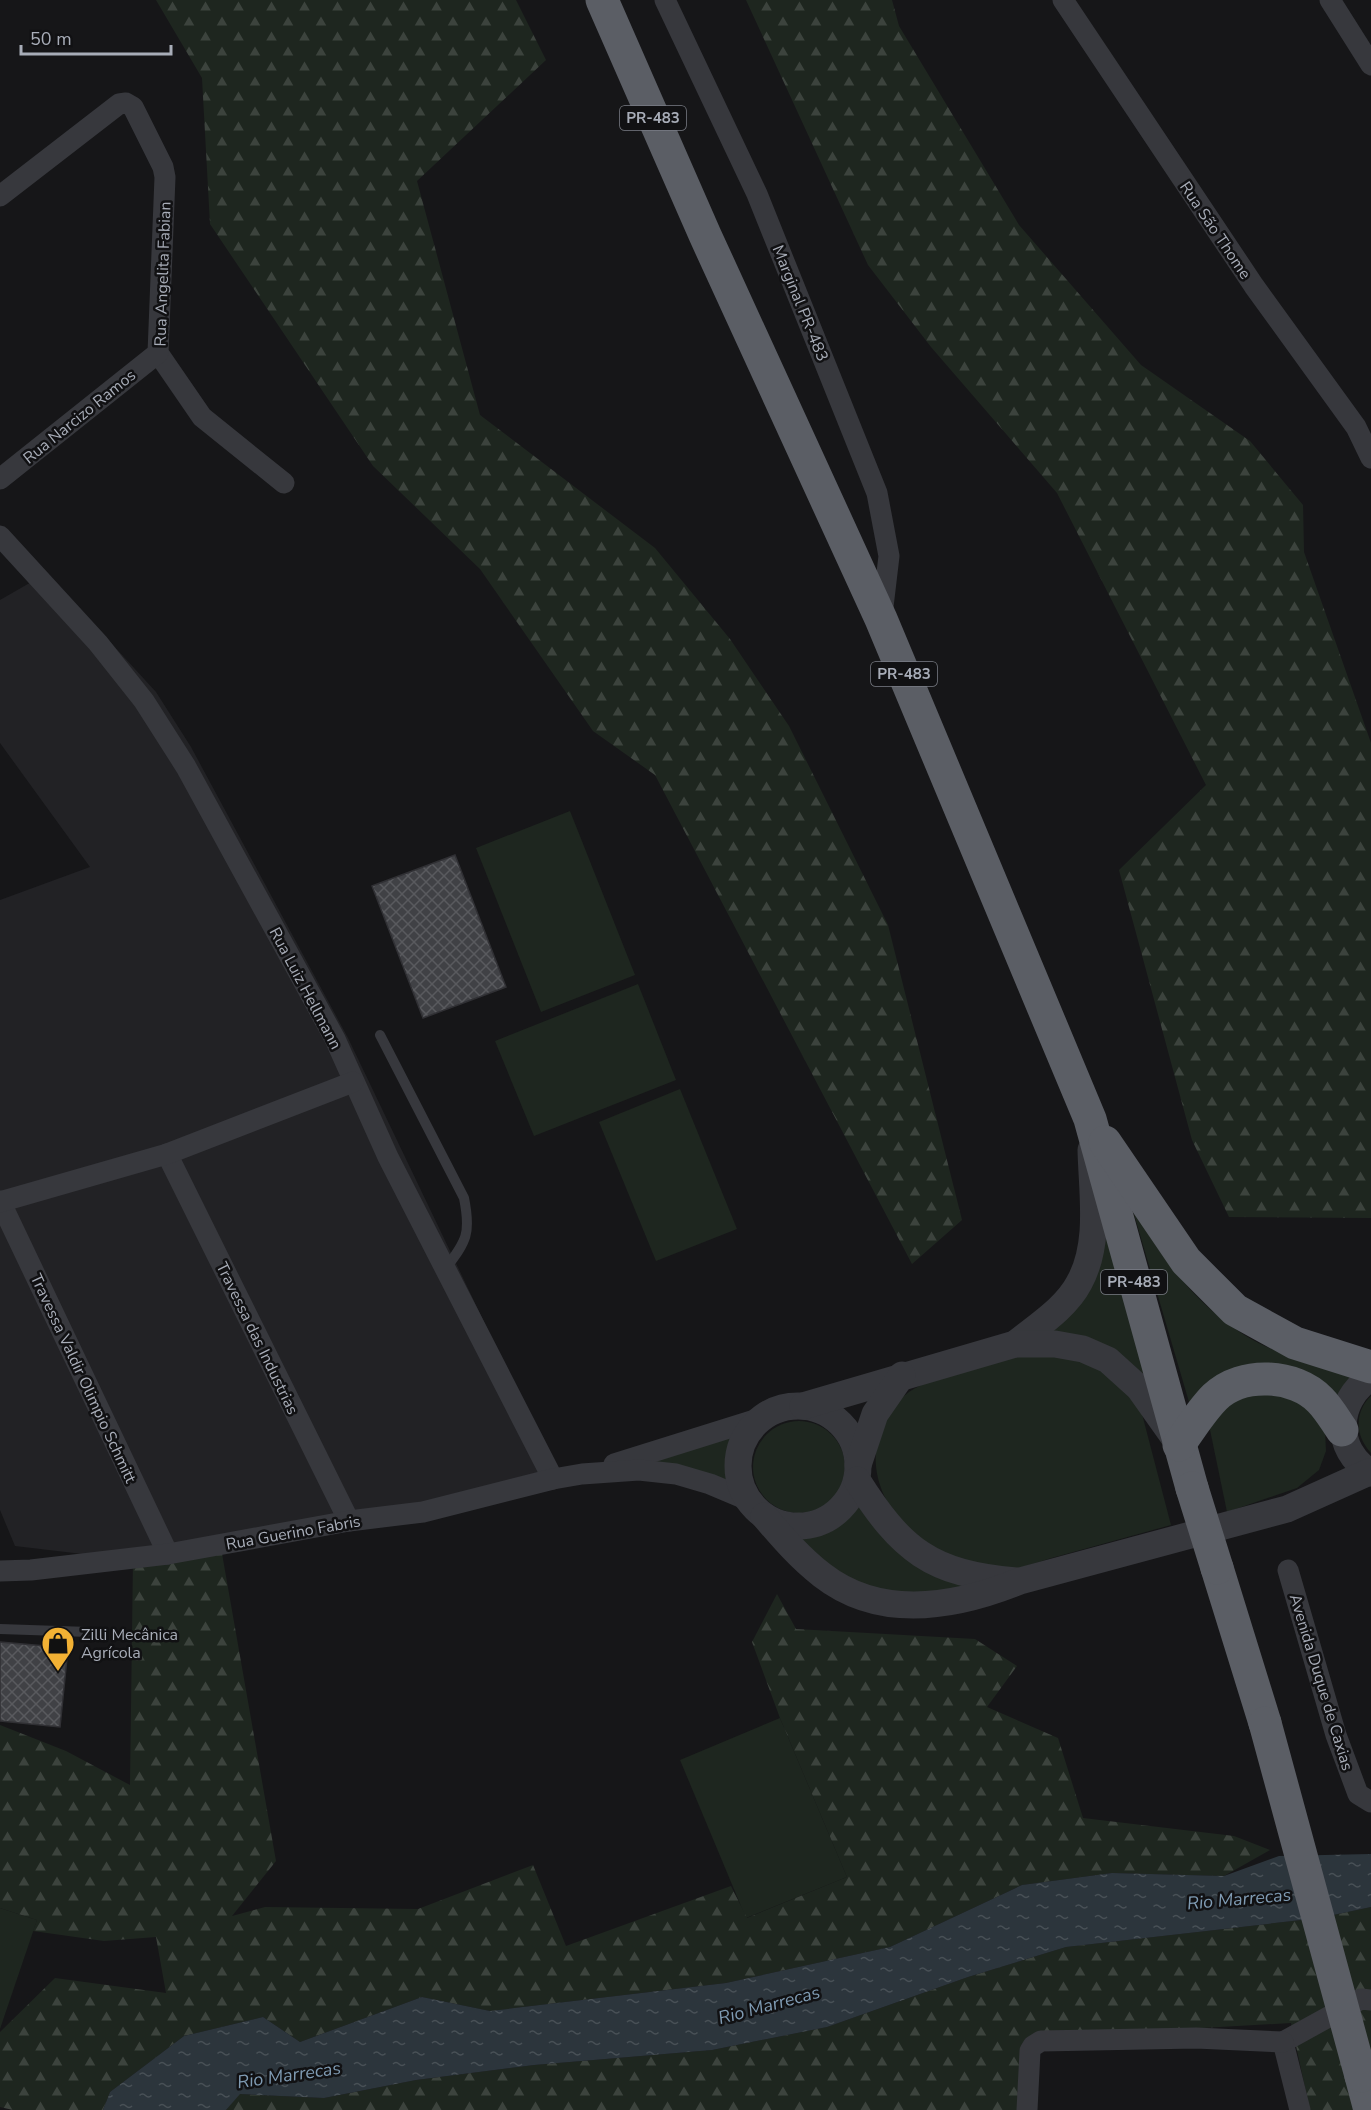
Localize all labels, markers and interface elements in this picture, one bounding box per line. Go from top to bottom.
scale bar [21,18,171,56]
text: 50 m [30,27,72,51]
road number: PR-483 [620,106,686,130]
street label: Rua São Thome [1174,177,1256,284]
street label: Rua Angelita Fabian [149,201,177,347]
street label: Marginal PR-483 [767,242,833,365]
street label: Rua Narcizo Ramos [19,364,141,469]
road number: PR-483 [871,662,937,686]
street label: Rua Luiz Hellmann [264,923,347,1053]
street label: Travessa das Industrias [211,1259,304,1418]
street label: Travessa Valdir Olimpio Schmitt [25,1270,141,1487]
road number: PR-483 [1101,1270,1167,1294]
street label: Rua Guerino Fabris [224,1510,362,1556]
street label: Avenida Duque de Caxias [1284,1591,1358,1773]
place label: Zilli Mecânica Agrícola [81,1624,178,1664]
shop icon: Zilli Mecânica Agrícola [40,1625,76,1672]
water label: Rio Marrecas [1186,1882,1292,1916]
water label: Rio Marrecas [715,1980,823,2030]
water label: Rio Marrecas [236,2056,342,2094]

